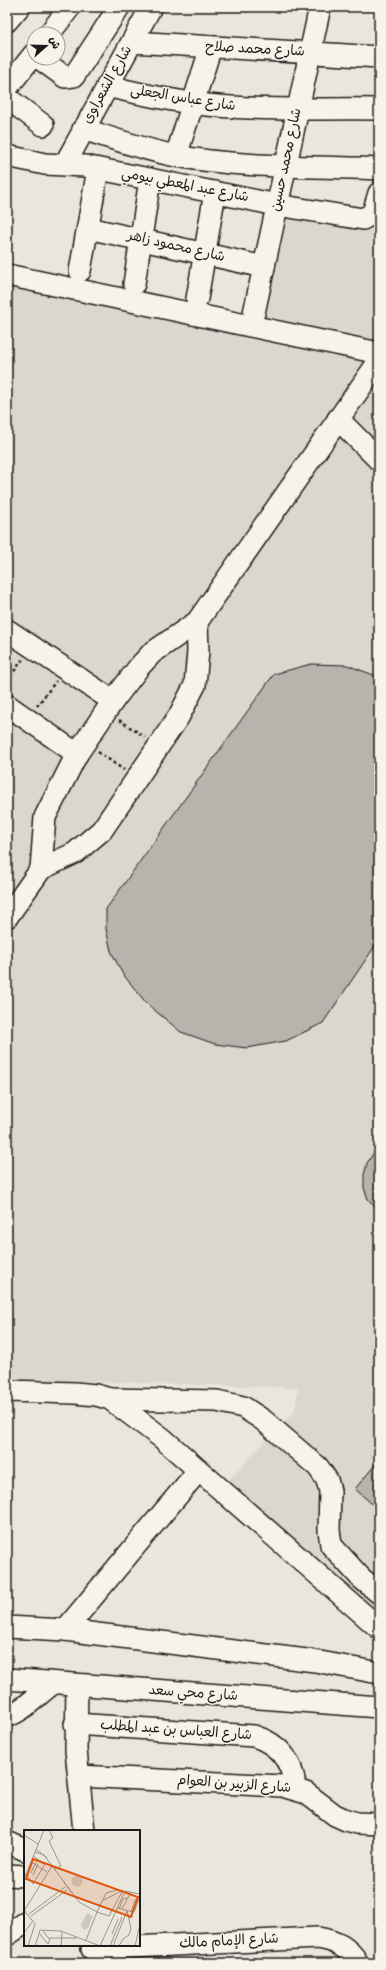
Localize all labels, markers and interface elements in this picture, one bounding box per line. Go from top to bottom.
north arrow [26,26,66,66]
text: ش [44,35,63,52]
street label: شارع محمد صلاح [205,37,305,63]
street label: شارع الشعراوى [78,42,138,128]
street label: شارع عباس الجعلى [129,81,237,117]
street label: شارع محمد حسين [266,107,308,213]
street label: شارع عبد المعطي بيومي [120,164,250,209]
street label: شارع محمود زاهر [124,226,227,268]
street label: شارع محي سعد [148,1681,238,1708]
street label: شارع العباس بن عبد المطلب [99,1716,253,1746]
street label: شارع الزبير بن العوام [176,1771,292,1799]
inset map [24,1830,140,1946]
street label: شارع الإمام مالك [179,1929,279,1955]

